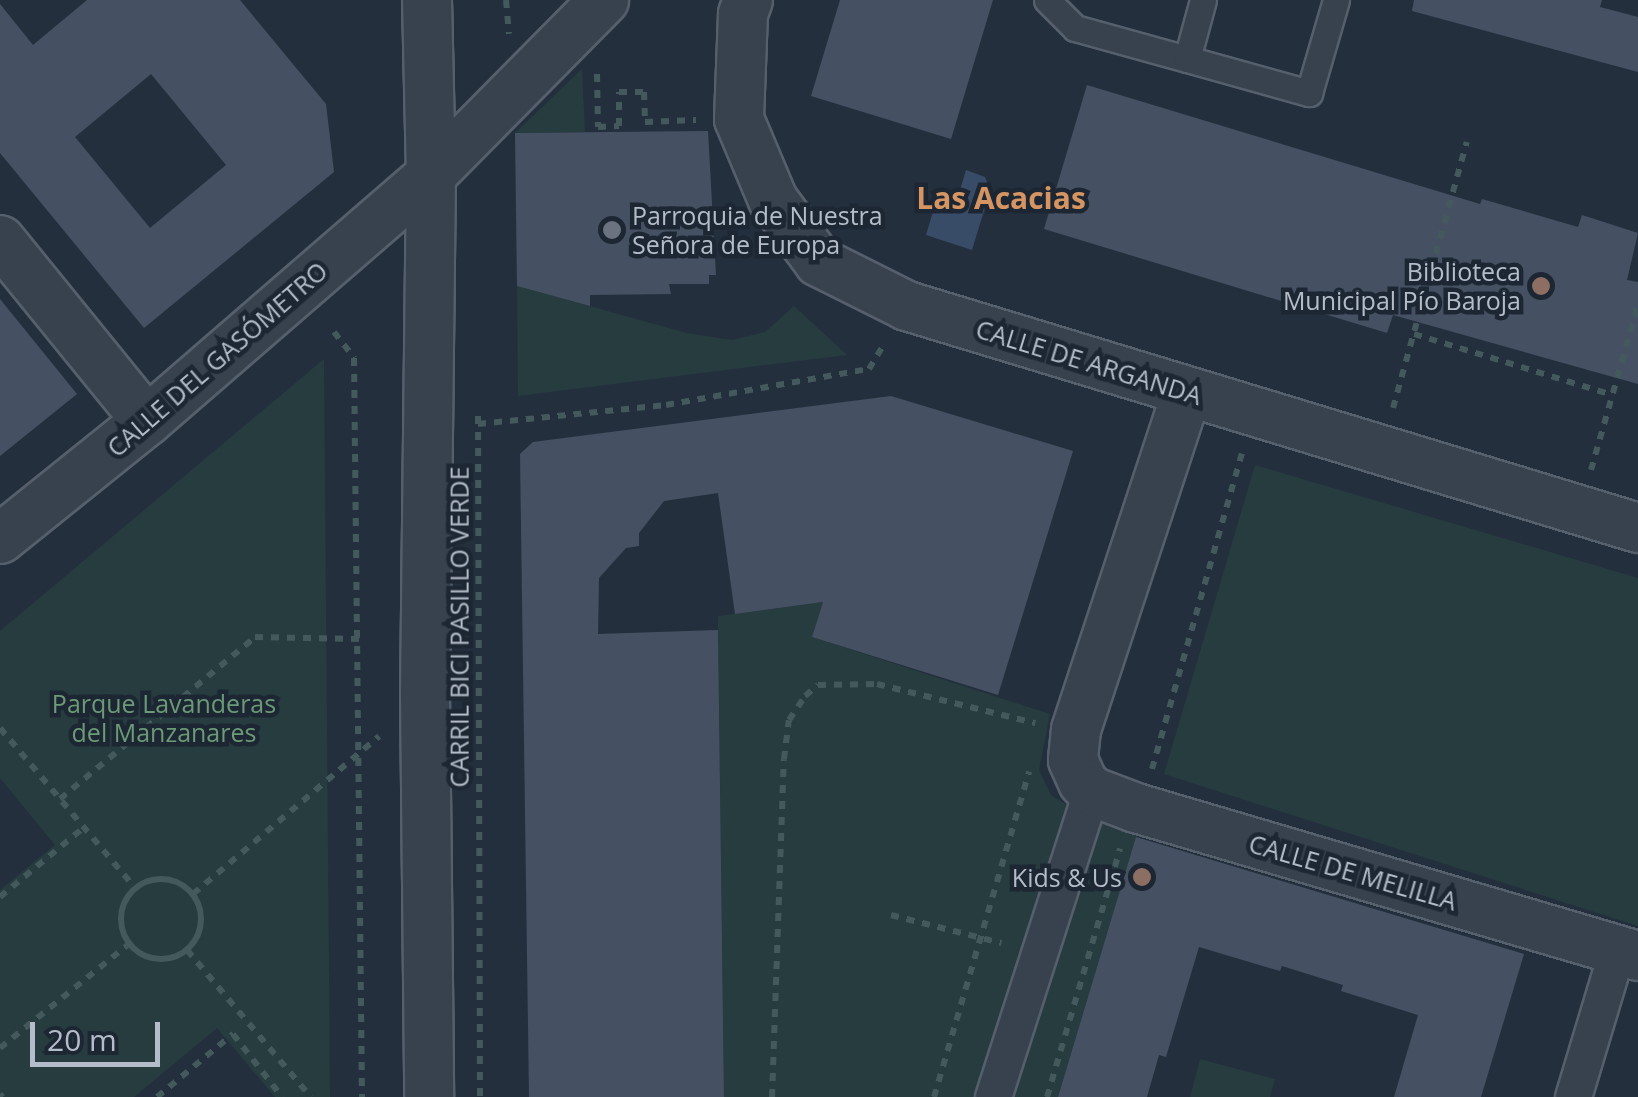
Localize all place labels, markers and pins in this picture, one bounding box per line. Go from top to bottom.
place label: Parroquia de Nuestra Señora de Europa [632,201,883,260]
marker: Parroquia de Nuestra Señora de Europa [601,219,623,241]
place label: Biblioteca Municipal Pío Baroja [1283,257,1521,316]
marker: Biblioteca Municipal Pío Baroja [1530,275,1552,297]
place label: Kids & Us [1012,862,1122,892]
marker: Kids & Us [1131,866,1153,888]

